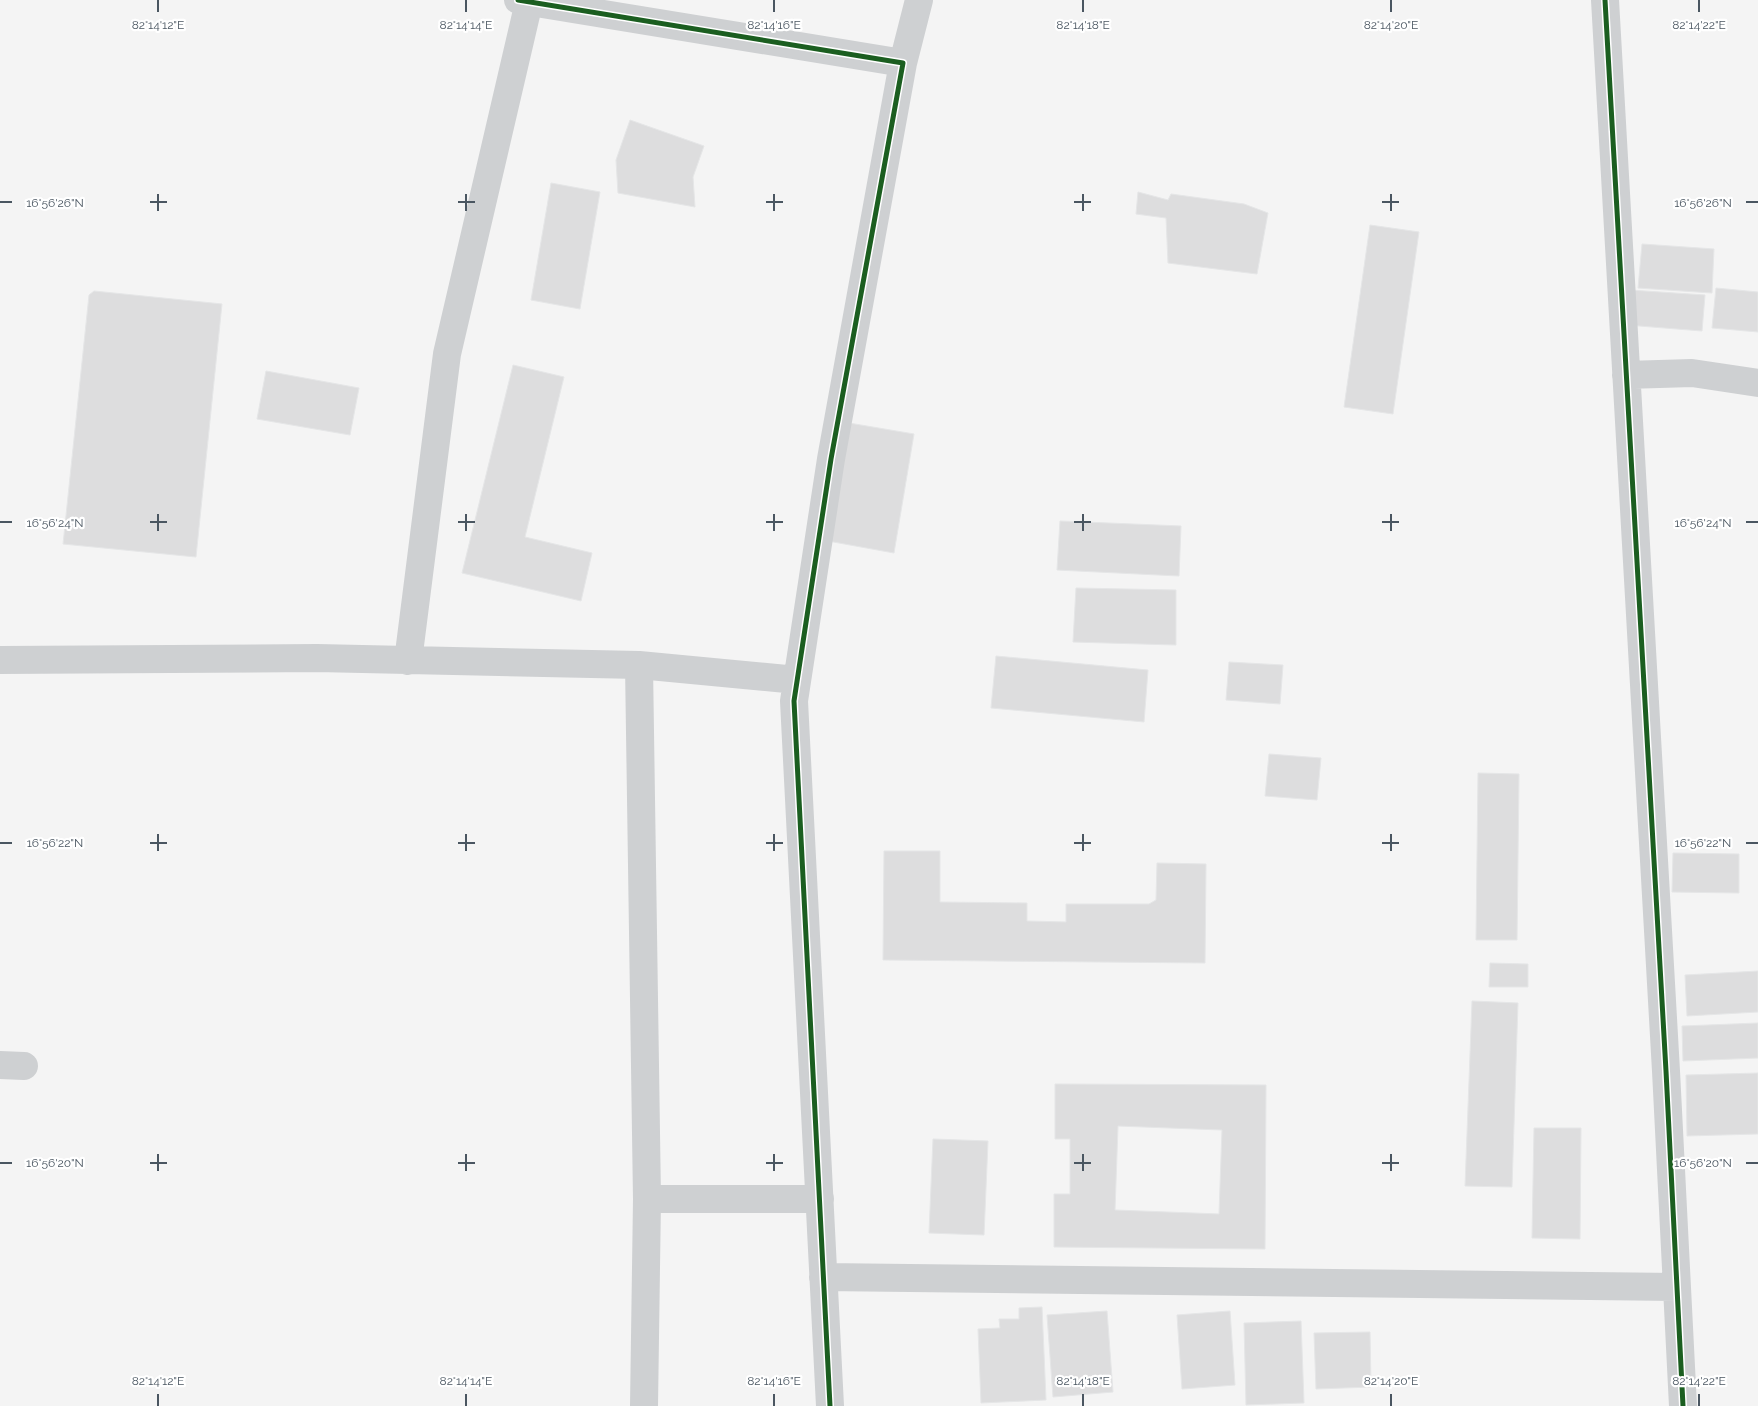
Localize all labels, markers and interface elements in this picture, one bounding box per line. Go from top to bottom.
text: 82°14'12"E [132,18,184,32]
text: 82°14'14"E [440,18,492,32]
text: 82°14'16"E [747,18,801,32]
text: 82°14'18"E [1056,18,1110,32]
text: 82°14'20"E [1364,18,1418,32]
text: 82°14'22"E [1672,18,1726,32]
text: 16°56'26"N [26,196,84,210]
text: 16°56'26"N [1674,196,1732,210]
text: 16°56'24"N [27,516,84,530]
text: 16°56'24"N [1675,516,1732,530]
text: 16°56'22"N [27,836,83,850]
text: 16°56'22"N [1675,836,1731,850]
text: 16°56'20"N [26,1156,84,1170]
text: 16°56'20"N [1674,1156,1732,1170]
text: 82°14'12"E [132,1374,184,1388]
text: 82°14'14"E [440,1374,492,1388]
text: 82°14'16"E [747,1374,801,1388]
text: 82°14'18"E [1056,1374,1110,1388]
text: 82°14'20"E [1364,1374,1418,1388]
text: 82°14'22"E [1672,1374,1726,1388]

